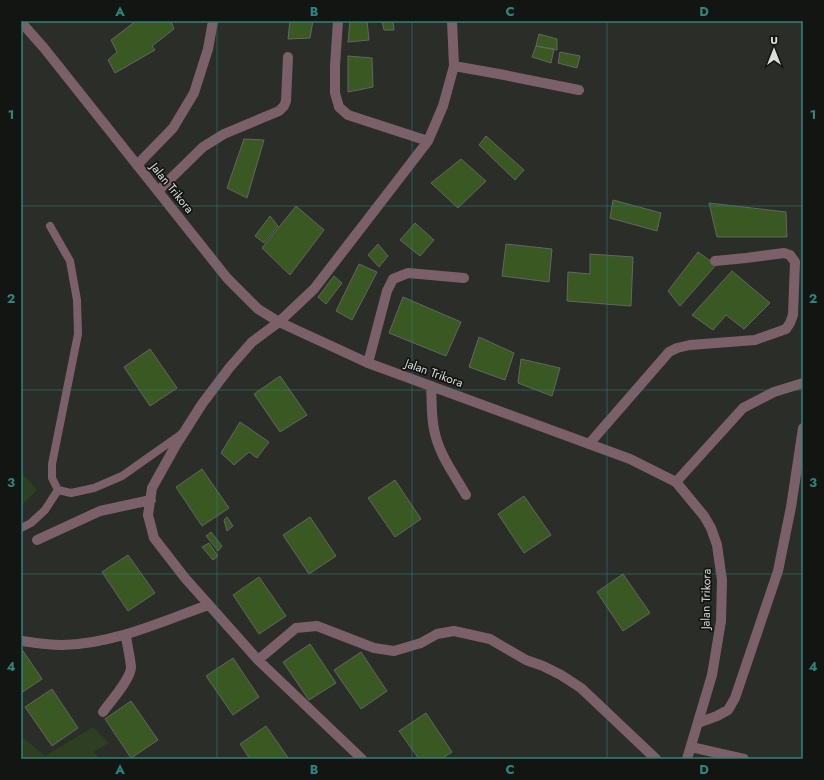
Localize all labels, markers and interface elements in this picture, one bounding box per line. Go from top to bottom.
text: A [114,2,125,21]
text: B [310,2,319,21]
text: C [505,2,515,21]
text: D [699,2,709,21]
north arrow [754,30,794,70]
text: U [770,32,778,48]
text: 1 [8,105,14,124]
text: 1 [810,105,816,124]
street label: Jalan Trikora [145,157,198,217]
text: 2 [7,289,15,308]
text: 2 [809,289,817,308]
street label: Jalan Trikora [401,354,466,392]
text: 3 [7,473,15,492]
text: 3 [809,473,817,492]
street label: Jalan Trikora [696,568,716,631]
text: 4 [6,657,16,676]
text: 4 [808,657,818,676]
text: A [114,760,125,779]
text: B [310,760,319,779]
text: C [505,760,515,779]
text: D [699,760,709,779]

